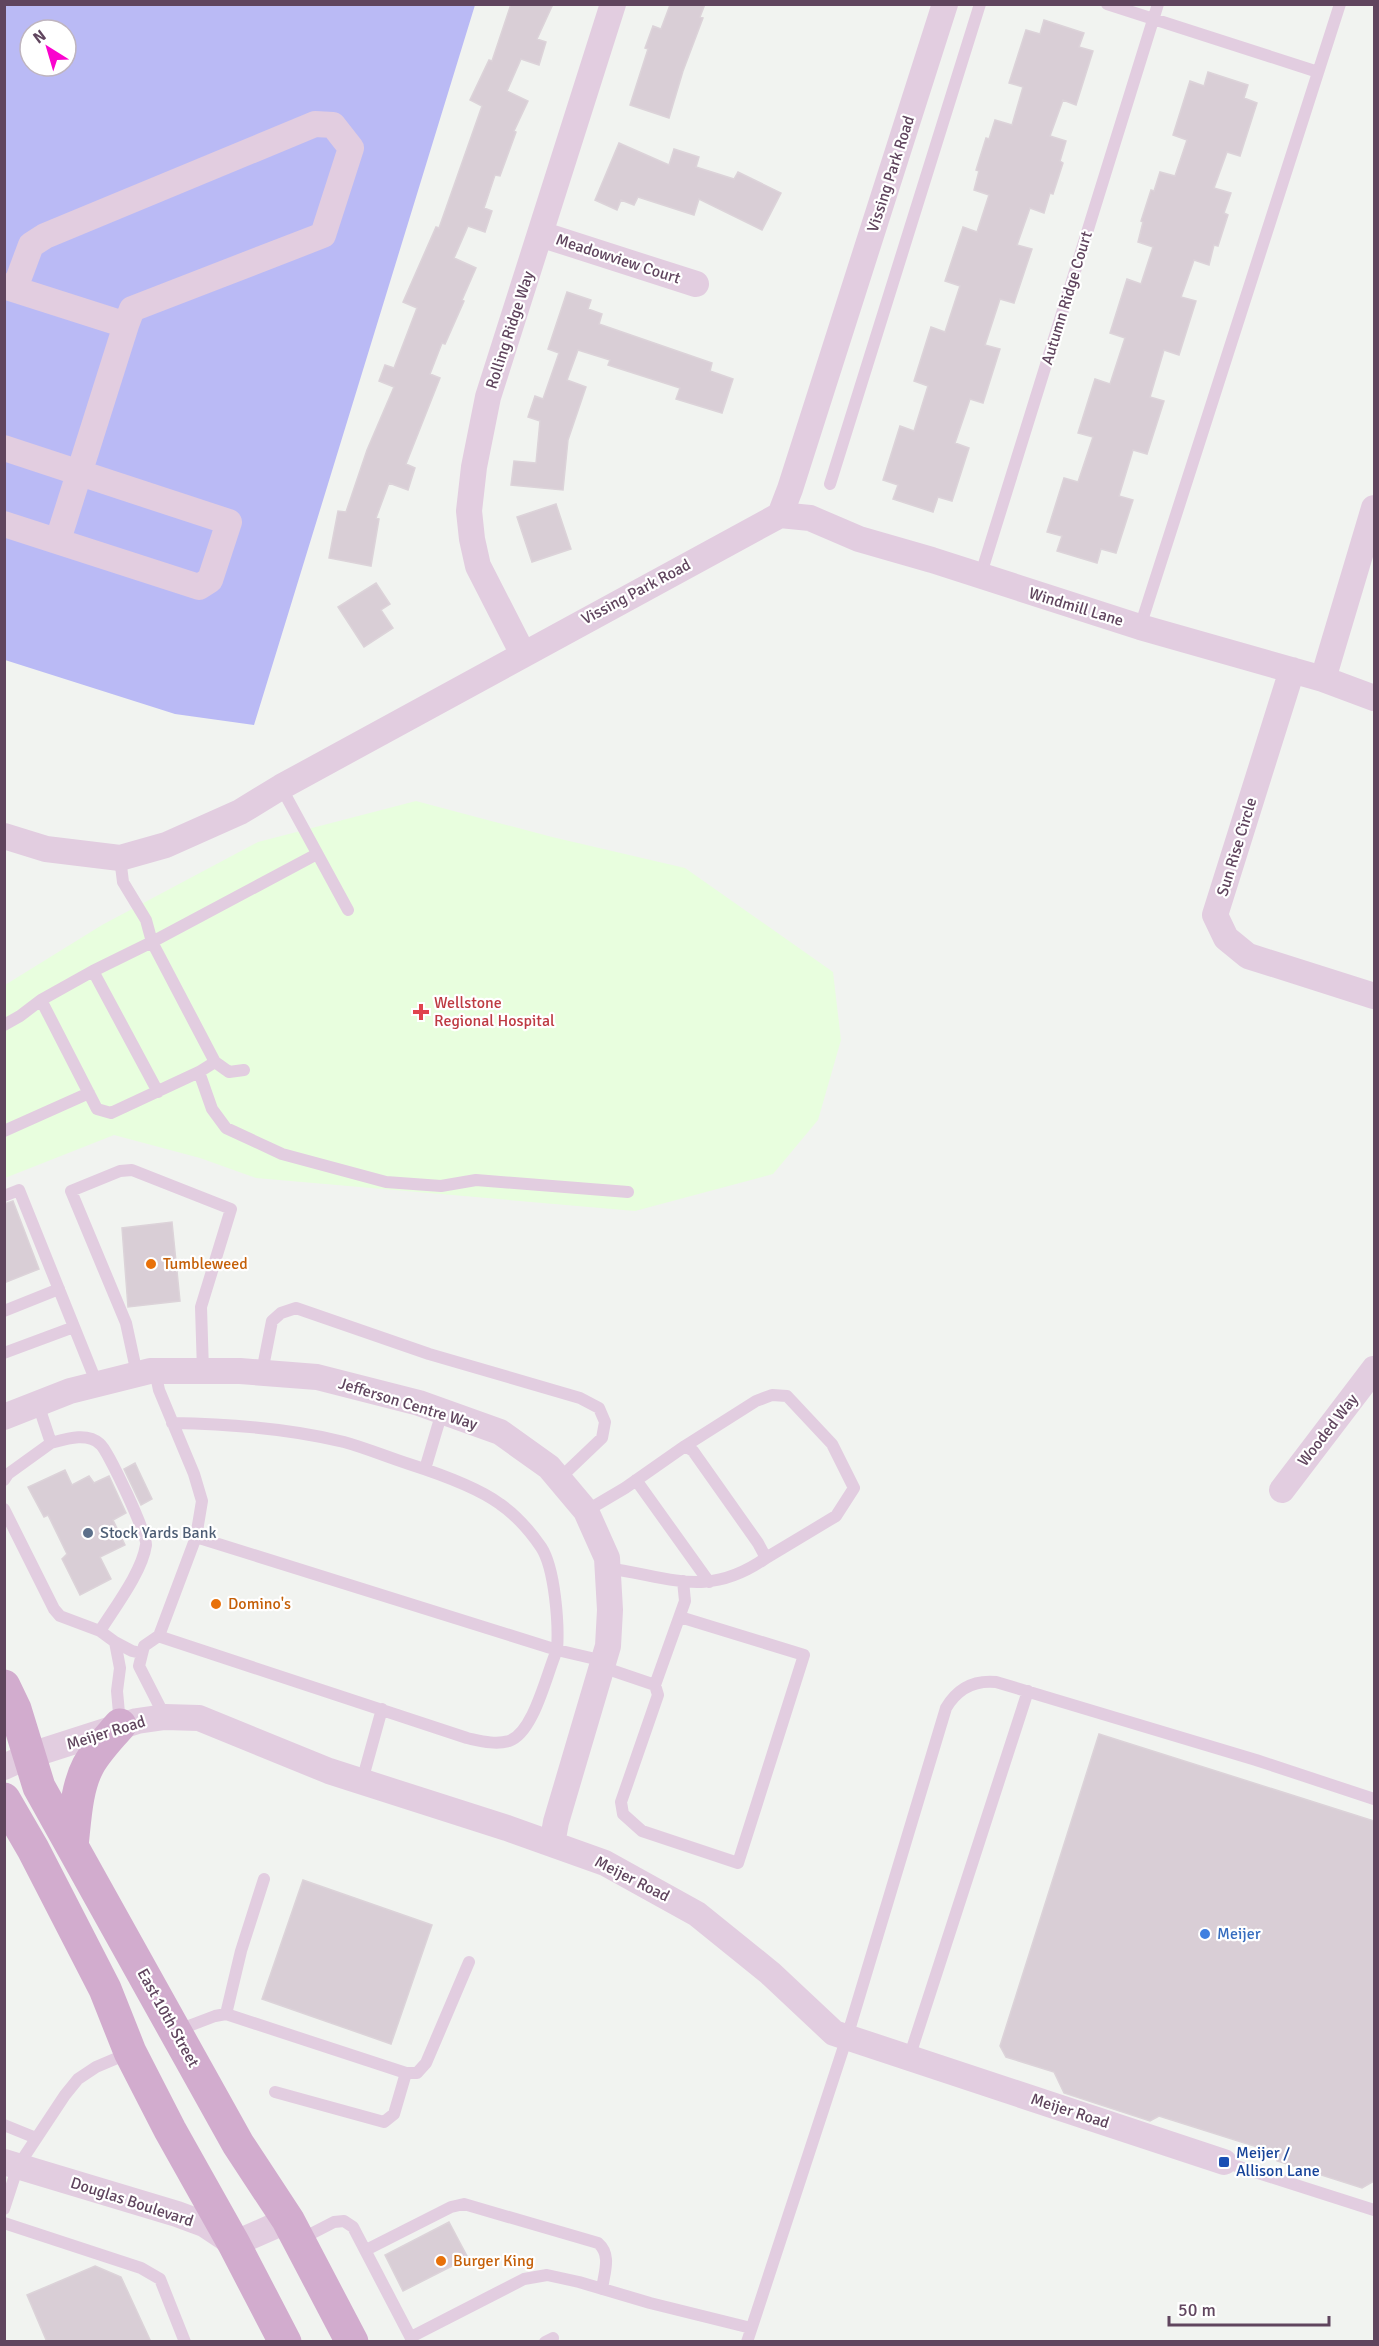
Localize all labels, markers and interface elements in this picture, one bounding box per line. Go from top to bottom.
north arrow [18,18,78,78]
text: N [29,25,50,48]
street label: Vissing Park Road [863,113,919,235]
street label: Autumn Ridge Court [1037,228,1097,367]
street label: Meadowview Court [553,229,683,289]
street label: Rolling Ridge Way [482,268,539,391]
street label: Vissing Park Road [578,555,694,629]
street label: Windmill Lane [1026,583,1126,631]
street label: Sun Rise Circle [1213,795,1261,899]
place label: Wellstone Regional Hospital [434,993,555,1031]
marker: Wellstone Regional Hospital [412,1003,430,1021]
place label: Tumbleweed [163,1254,248,1274]
marker: Tumbleweed [144,1257,158,1271]
street label: Jefferson Centre Way [336,1373,480,1435]
street label: Wooded Way [1293,1389,1363,1470]
place label: Stock Yards Bank [100,1523,216,1543]
marker: Stock Yards Bank [81,1526,95,1540]
place label: Domino's [228,1594,291,1614]
marker: Domino's [209,1597,223,1611]
street label: Meijer Road [64,1712,148,1754]
street label: Meijer Road [591,1852,673,1906]
place label: Meijer [1217,1924,1261,1944]
marker: Meijer [1198,1927,1212,1941]
street label: East 10th Street [133,1965,204,2071]
street label: Meijer Road [1028,2089,1112,2133]
place label: Meijer / Allison Lane [1236,2143,1320,2181]
marker: Meijer / Allison Lane [1217,2155,1231,2169]
street label: Douglas Boulevard [68,2173,196,2231]
place label: Burger King [453,2251,534,2271]
marker: Burger King [434,2254,448,2268]
scale bar [1169,2289,1330,2327]
text: 50 m [1178,2299,1216,2321]

